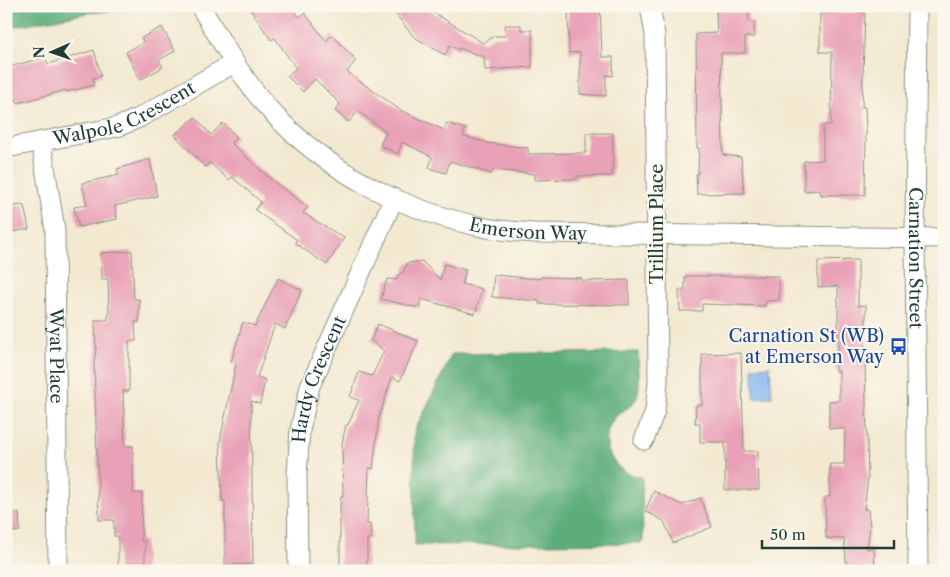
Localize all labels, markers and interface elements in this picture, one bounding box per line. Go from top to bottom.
north arrow [28,28,78,78]
text: N [30,46,48,59]
street label: Walpole Crescent [50,77,200,150]
street label: Trillium Place [646,164,668,284]
street label: Carnation Street [904,187,927,330]
street label: Emerson Way [467,214,588,245]
street label: Wyat Place [45,307,68,404]
street label: Hardy Crescent [288,312,351,444]
place label: Carnation St (WB) at Emerson Way [728,325,885,368]
bus stop icon: Carnation St (WB) at Emerson Way [888,336,908,356]
scale bar [762,517,895,549]
text: 50 m [770,525,806,544]

